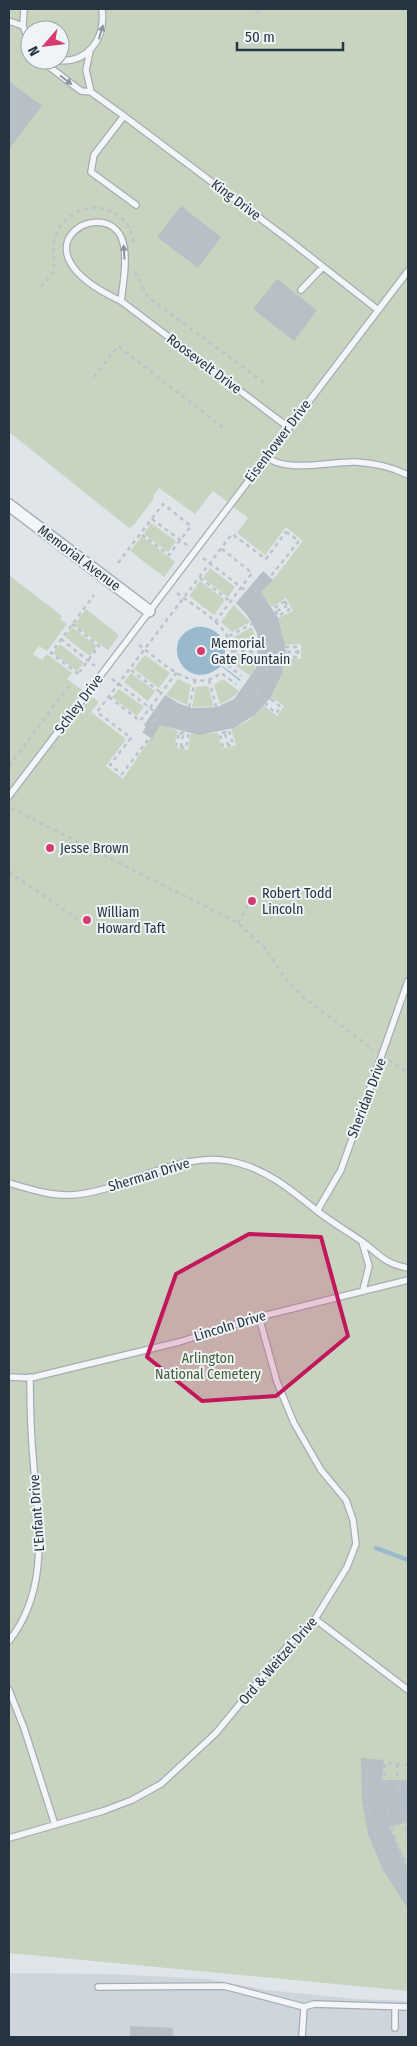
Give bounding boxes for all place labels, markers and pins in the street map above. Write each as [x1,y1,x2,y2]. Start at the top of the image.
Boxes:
place label: Memorial Gate Fountain [211,635,290,668]
marker: Memorial Gate Fountain [195,645,207,657]
place label: Jesse Brown [60,840,129,857]
marker: Jesse Brown [44,842,56,854]
place label: Robert Todd Lincoln [262,885,332,918]
marker: Robert Todd Lincoln [246,895,258,907]
place label: William Howard Taft [97,904,166,937]
marker: William Howard Taft [81,914,93,926]

